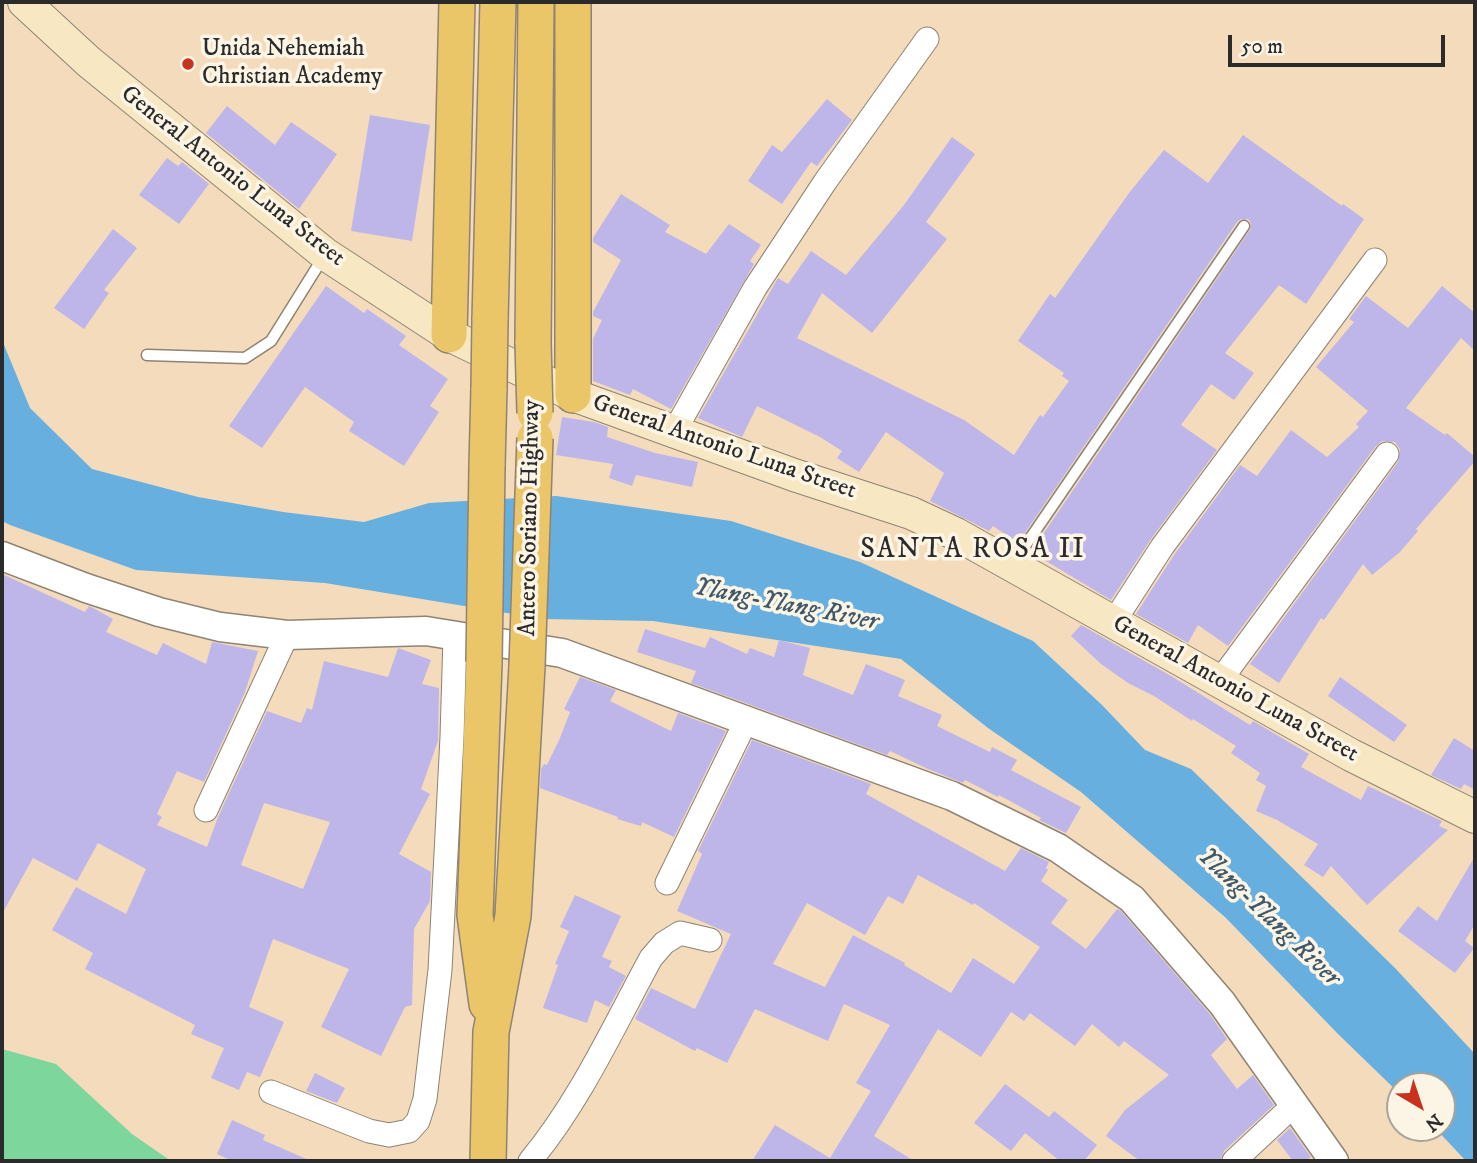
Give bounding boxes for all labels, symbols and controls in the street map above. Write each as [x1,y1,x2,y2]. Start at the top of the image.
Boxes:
scale bar [1232,21,1449,65]
text: 50 m [1241,34,1283,60]
place label: Unida Nehemiah Christian Academy [202,36,382,92]
marker: Unida Nehemiah Christian Academy [180,56,196,72]
street label: General Antonio Luna Street [114,80,350,274]
street label: General Antonio Luna Street [588,389,860,507]
street label: Antero Soriano Highway [515,399,547,637]
district label: SANTA ROSA II [862,534,1084,568]
water label: Ylang-Ylang River [691,573,881,639]
street label: General Antonio Luna Street [1107,610,1363,770]
water label: Ylang-Ylang River [1190,842,1346,994]
north arrow [1386,1072,1456,1142]
text: N [1420,1108,1447,1136]

